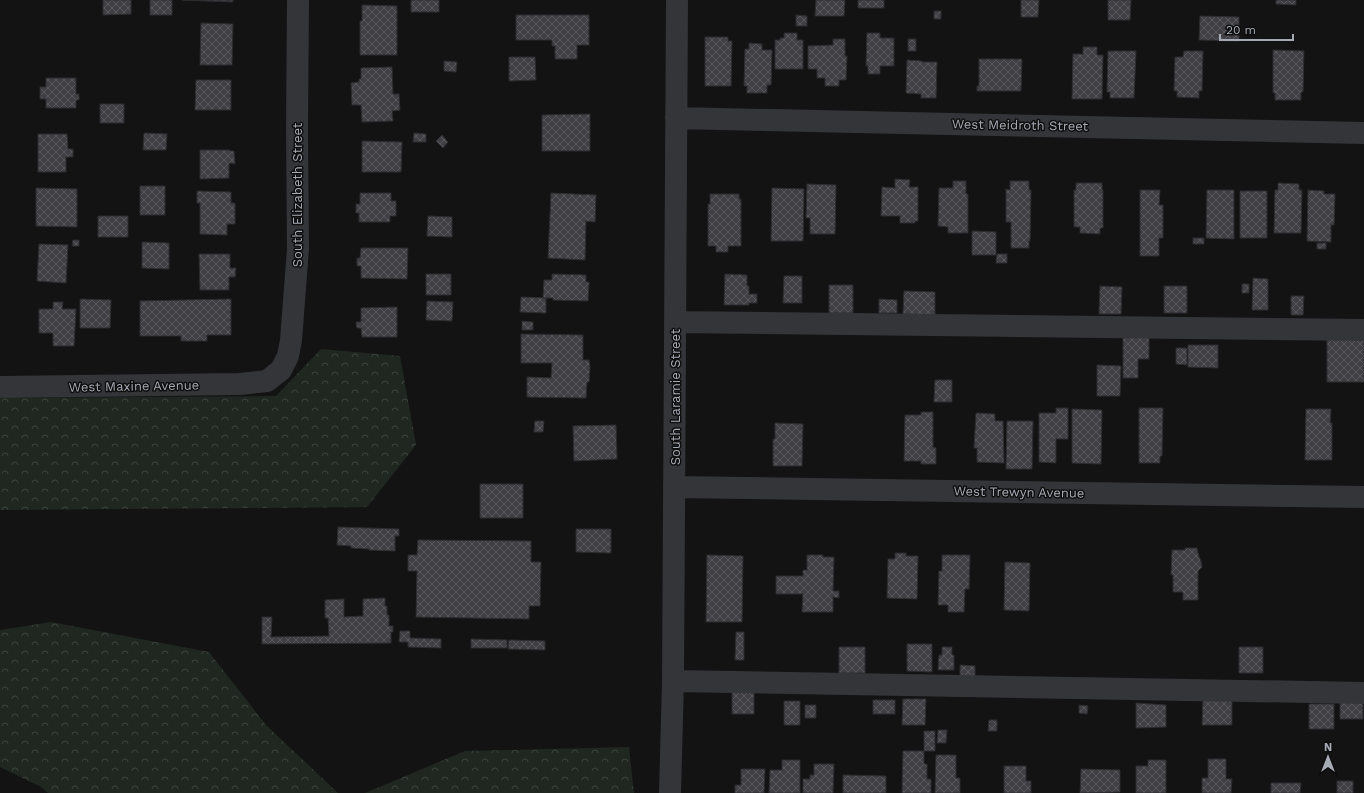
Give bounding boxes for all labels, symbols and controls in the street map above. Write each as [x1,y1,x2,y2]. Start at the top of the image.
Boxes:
scale bar [1220,16,1293,42]
text: 20 m [1226,23,1256,37]
street label: West Meidroth Street [952,116,1089,134]
street label: South Elizabeth Street [290,122,305,267]
street label: South Laramie Street [668,328,683,465]
street label: West Maxine Avenue [69,377,199,395]
street label: West Trewyn Avenue [953,483,1085,501]
north arrow [1308,737,1348,777]
text: N [1324,741,1332,754]

